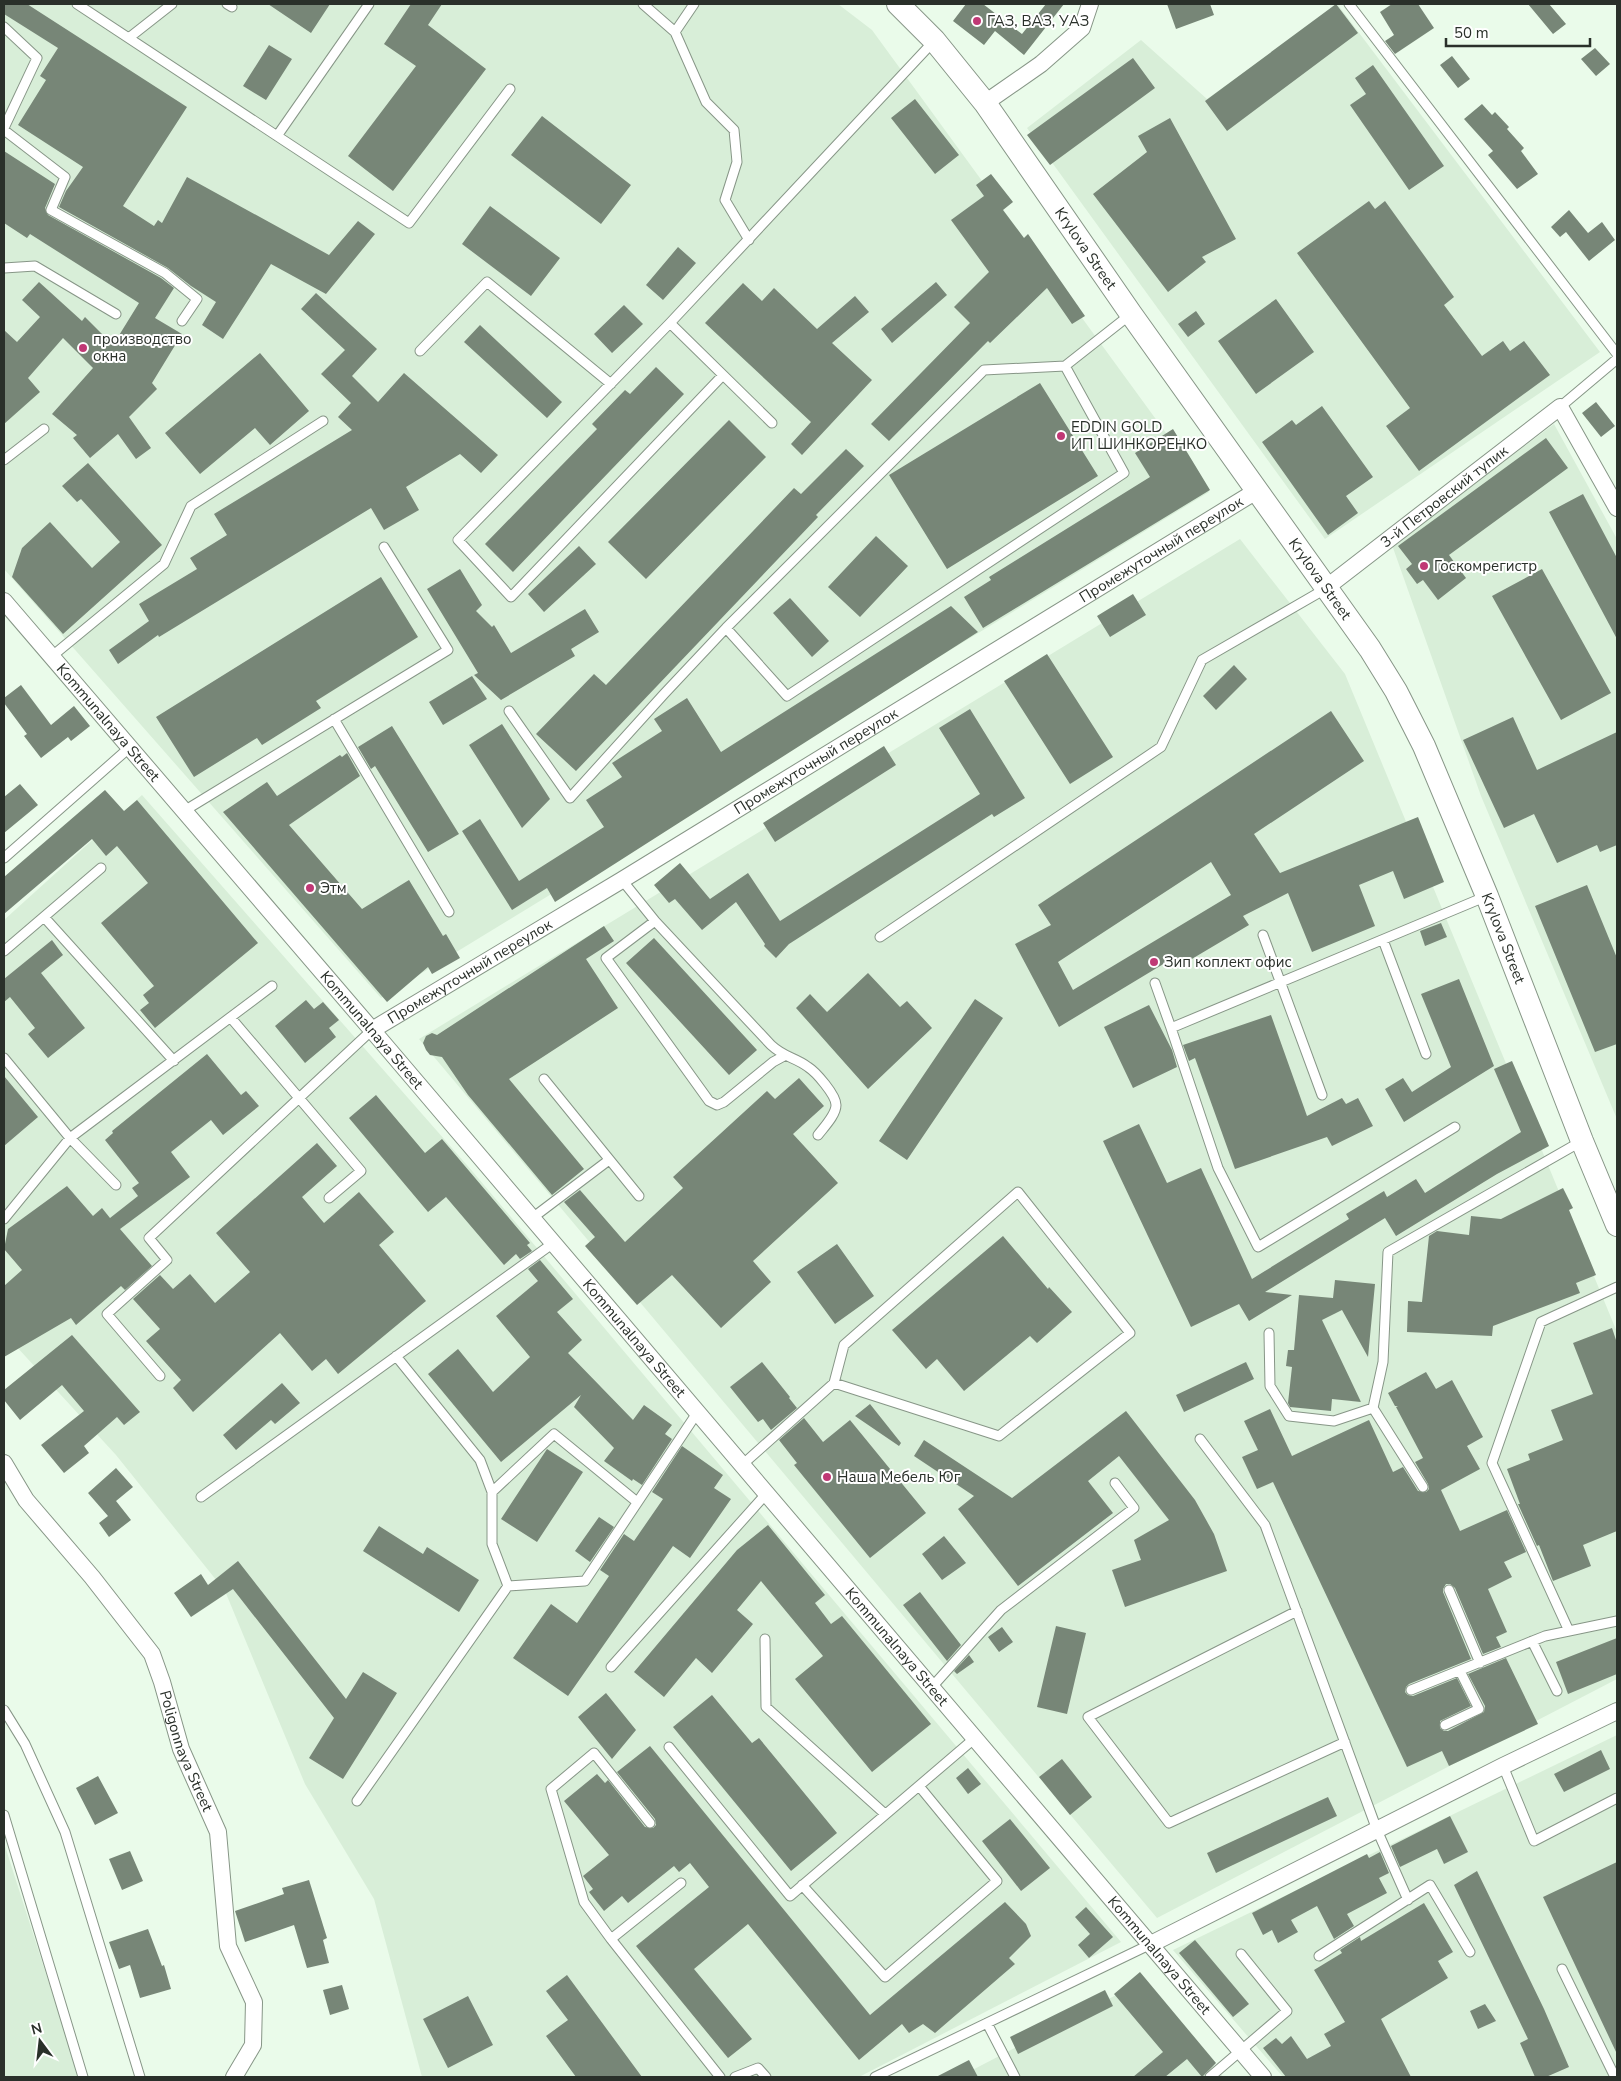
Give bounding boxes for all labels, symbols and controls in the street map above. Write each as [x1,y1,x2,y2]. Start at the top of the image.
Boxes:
place label: ГАЗ, ВАЗ, УАЗ [987,11,1089,31]
marker: ГАЗ, ВАЗ, УАЗ [971,15,983,27]
scale bar [1446,15,1590,47]
text: 50 m [1454,23,1489,43]
street label: Krylova Street [1050,203,1122,294]
place label: производство окна [93,329,191,366]
marker: производство окна [77,342,89,354]
place label: EDDIN GOLD ИП ШИНКОРЕНКО [1071,417,1207,454]
marker: EDDIN GOLD ИП ШИНКОРЕНКО [1055,430,1067,442]
street label: 3-й Петровский тупик [1376,441,1512,552]
street label: Промежуточный переулок [1076,492,1247,607]
street label: Krylova Street [1284,534,1356,624]
place label: Госкомрегистр [1434,556,1537,576]
marker: Госкомрегистр [1418,560,1430,572]
street label: Kommunalnaya Street [52,659,165,786]
street label: Промежуточный переулок [730,703,902,819]
place label: Этм [320,878,347,898]
marker: Этм [304,882,316,894]
street label: Krylova Street [1477,890,1530,987]
street label: Промежуточный переулок [384,914,556,1028]
place label: Зип коплект офис [1164,952,1292,972]
marker: Зип коплект офис [1148,956,1160,968]
street label: Kommunalnaya Street [316,967,428,1094]
street label: Kommunalnaya Street [578,1275,691,1402]
place label: Наша Мебель Юг [837,1467,961,1487]
marker: Наша Мебель Юг [821,1471,833,1483]
street label: Kommunalnaya Street [841,1583,953,1711]
street label: Poligonnaya Street [155,1688,218,1815]
street label: Kommunalnaya Street [1103,1892,1216,2019]
north arrow [15,2016,65,2066]
text: N [29,2018,44,2039]

